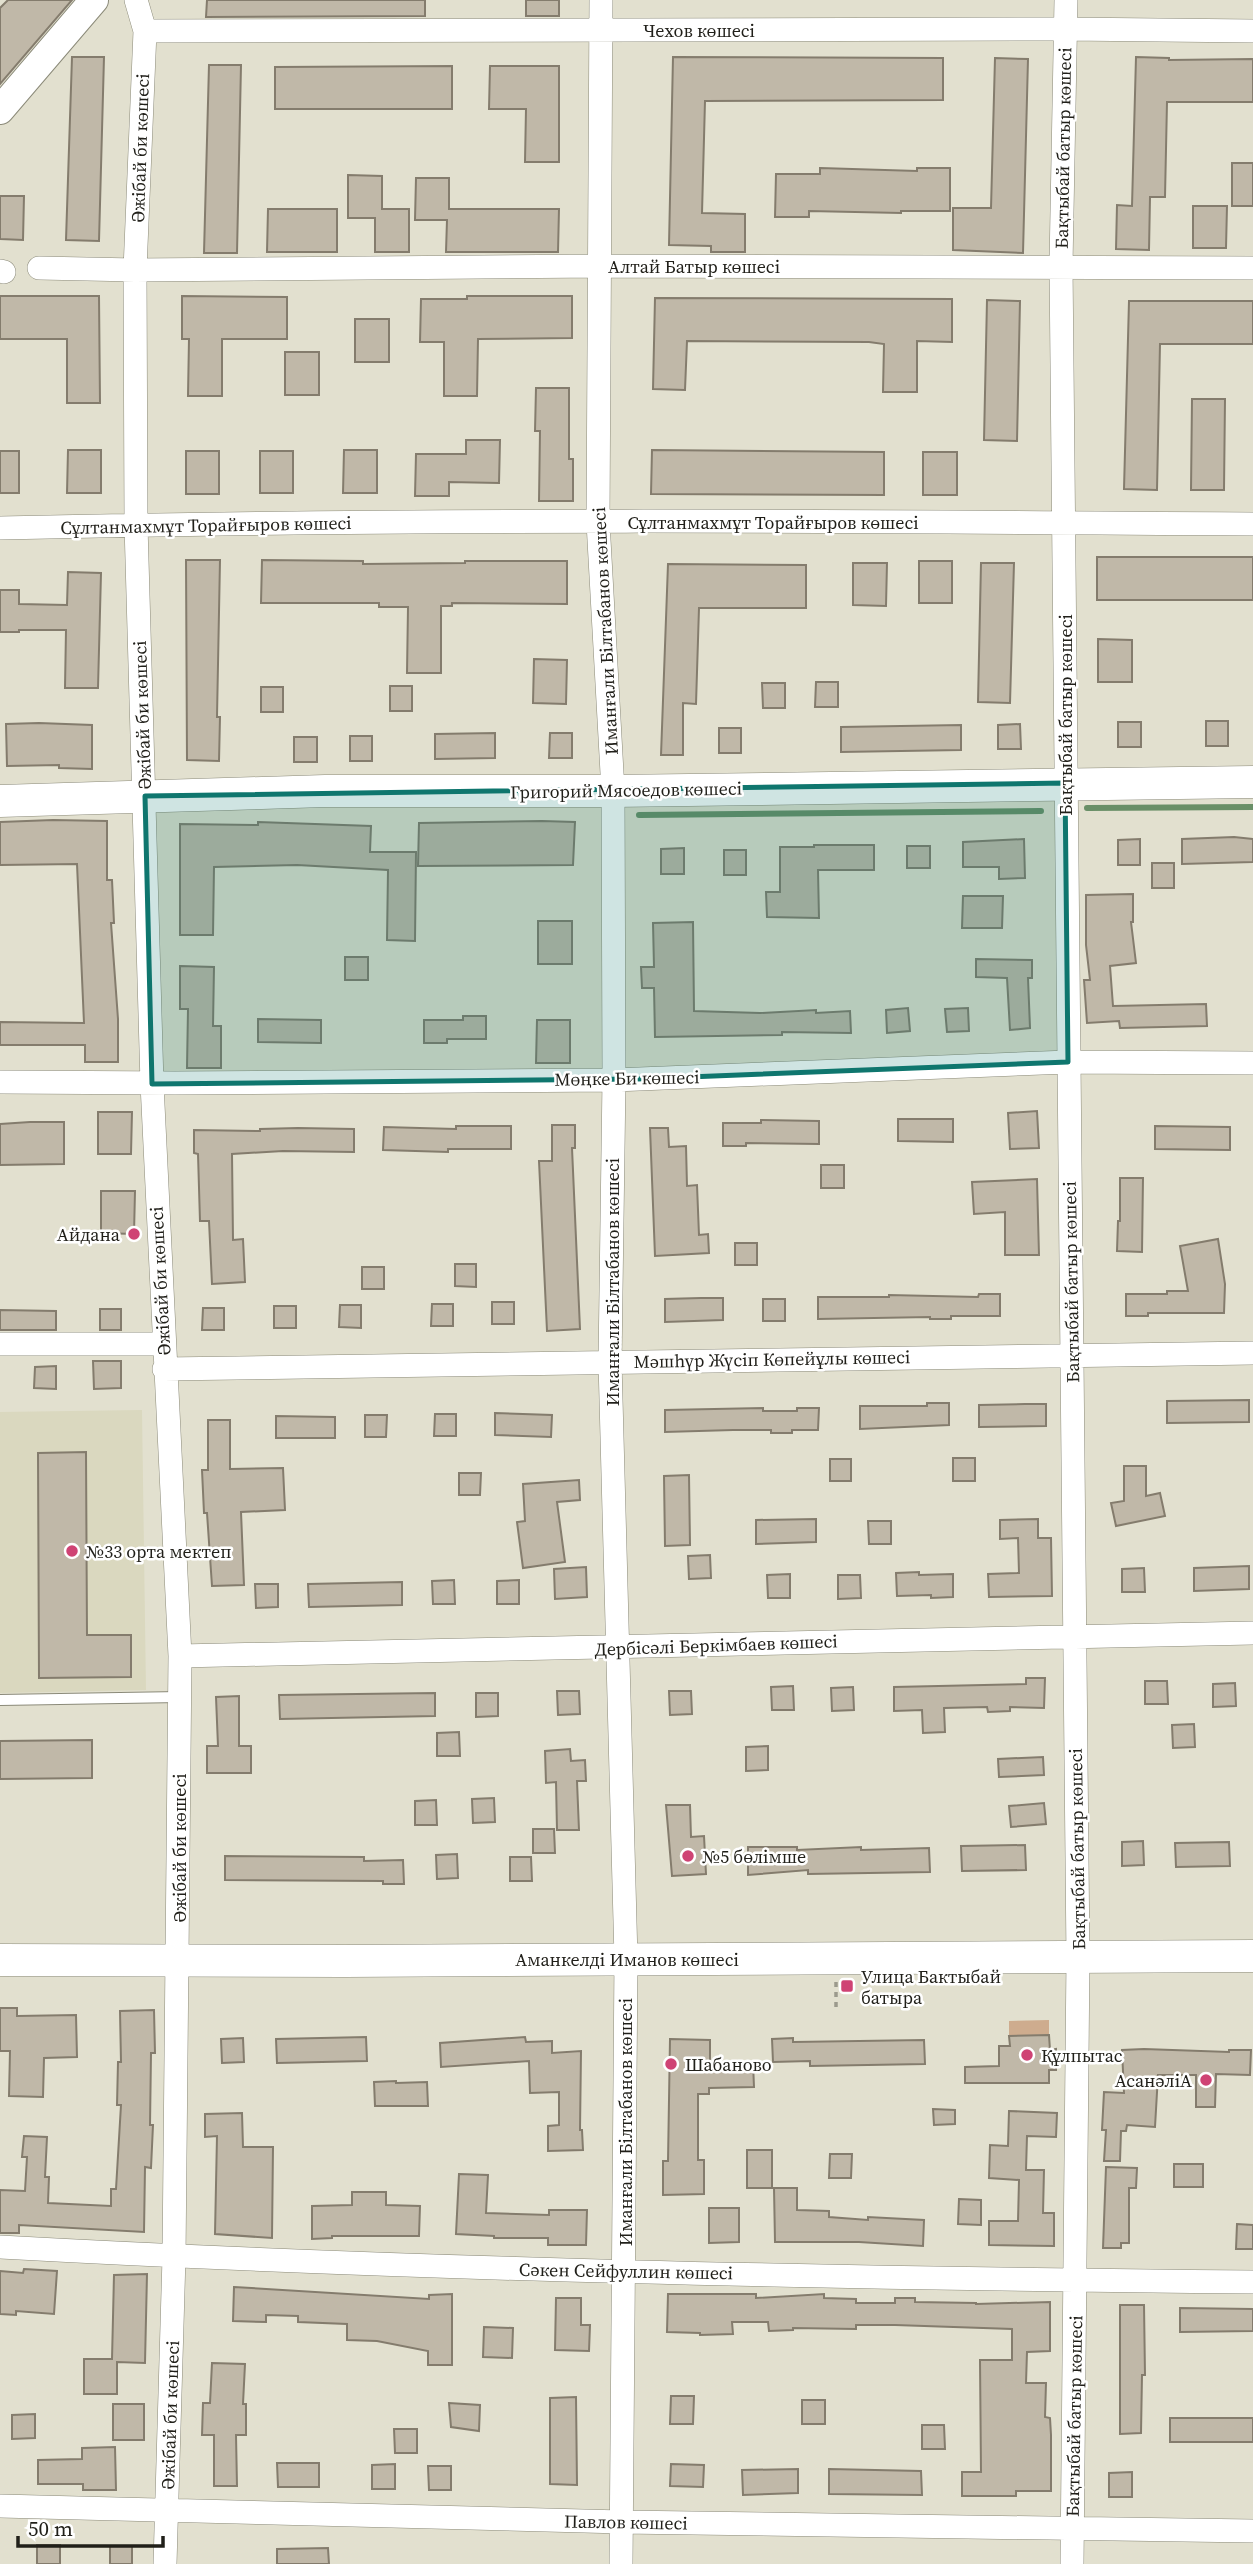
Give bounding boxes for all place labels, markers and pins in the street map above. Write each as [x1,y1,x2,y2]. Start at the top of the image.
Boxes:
place label: Айдана [57,1222,121,1247]
marker: Айдана [126,1226,142,1242]
place label: №33 орта мектеп [86,1539,232,1564]
marker: №33 орта мектеп [64,1543,80,1559]
place label: №5 бөлімше [702,1844,806,1869]
marker: №5 бөлімше [680,1848,696,1864]
place label: Улица Бактыбай батыра [861,1964,1001,2010]
marker: Улица Бактыбай батыра [839,1978,855,1994]
place label: Құлпытас [1041,2043,1123,2068]
marker: Құлпытас [1019,2047,1035,2063]
place label: Шабаново [685,2052,772,2077]
marker: Шабаново [663,2056,679,2072]
place label: АсанәліА [1115,2068,1192,2093]
marker: АсанәліА [1198,2072,1214,2088]

